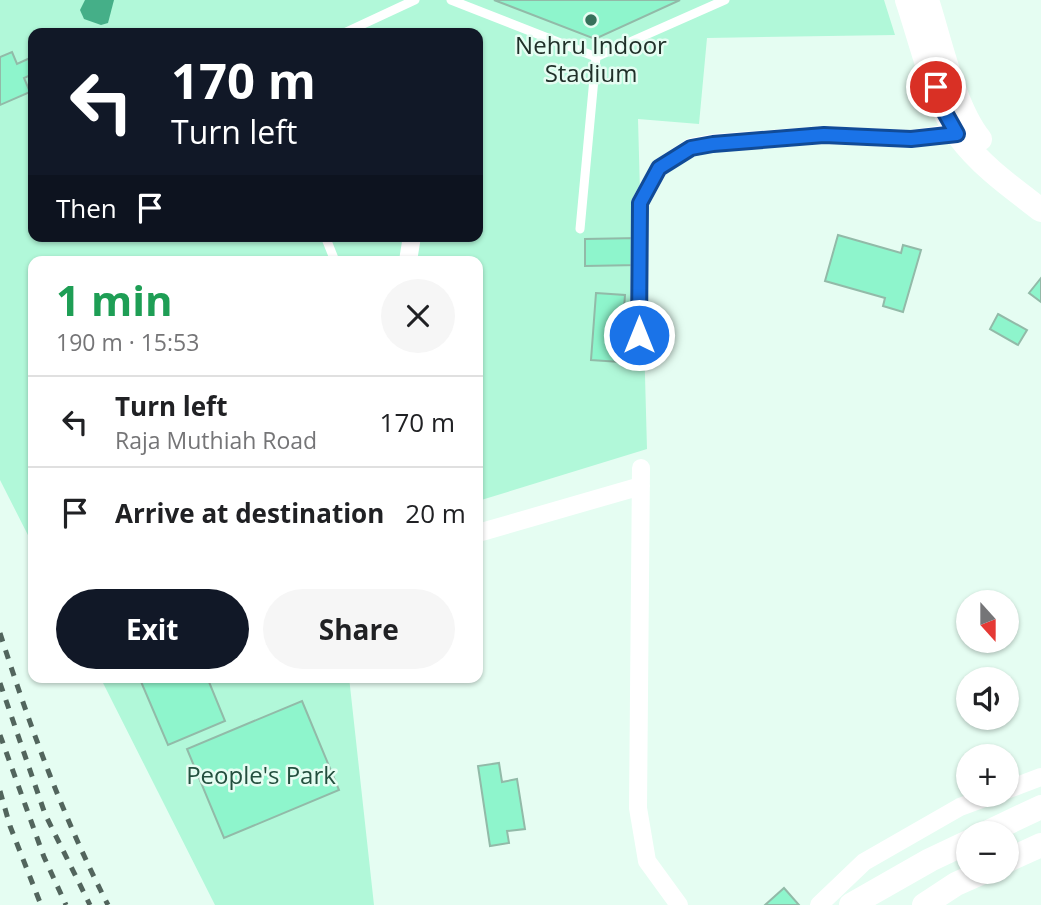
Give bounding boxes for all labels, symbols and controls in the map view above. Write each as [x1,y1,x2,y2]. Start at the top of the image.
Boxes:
marker: Nehru Indoor Stadium [583,12,599,28]
place label: Nehru Indoor Stadium [515,28,667,89]
text: 170 m [171,47,316,113]
icon: left [56,56,147,147]
pin [906,57,966,117]
icon: arrive [917,68,955,106]
text: Turn left [171,110,297,153]
icon: arrive [131,189,169,227]
text: Then [56,190,117,226]
text: 1 min [56,271,173,328]
button: close [381,279,455,353]
position arrow [602,298,676,372]
text: 190 m · 15:53 [56,326,199,358]
text: Turn left [115,388,227,424]
icon: left [56,403,94,441]
text: 170 m [380,404,455,440]
text: Raja Muthiah Road [115,424,317,456]
icon: arrive [56,494,94,532]
text: Arrive at destination [115,495,384,531]
text: 20 m [405,495,466,531]
button: Exit [56,589,249,669]
button: Share [263,589,455,669]
north arrow [956,590,1018,653]
map controls [956,590,1019,884]
button: sound [956,667,1019,730]
button: + [956,744,1019,807]
park label: People's Park [186,758,336,791]
button: − [956,821,1019,884]

